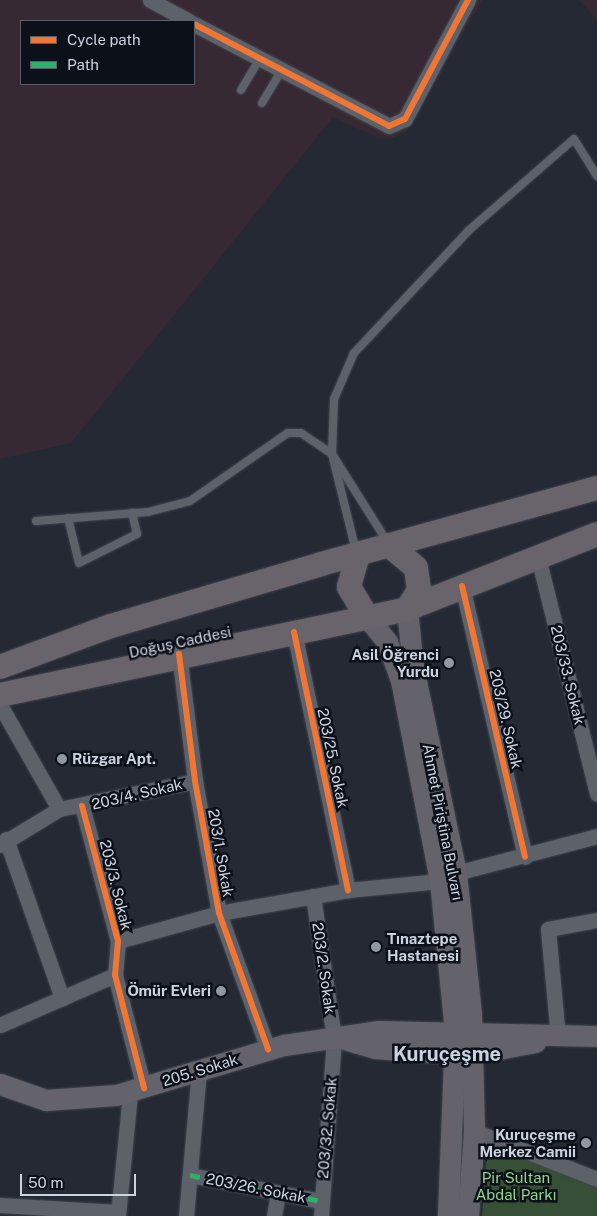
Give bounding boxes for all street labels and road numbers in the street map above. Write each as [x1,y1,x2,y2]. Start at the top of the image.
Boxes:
street label: Doğuş Caddesi [127,622,233,662]
street label: 203/33. Sokak [547,623,589,727]
street label: 203/29. Sokak [486,668,526,770]
street label: 203/25. Sokak [314,706,352,810]
street label: Ahmet Piriştina Bulvarı [419,742,467,902]
street label: 203/4. Sokak [90,775,184,813]
street label: 203/1. Sokak [204,807,238,899]
street label: 203/3. Sokak [96,838,136,932]
street label: 203/2. Sokak [309,921,339,1015]
street label: 205. Sokak [160,1050,240,1090]
street label: 203/32. Sokak [314,1077,340,1179]
street label: 203/26. Sokak [204,1169,308,1207]

